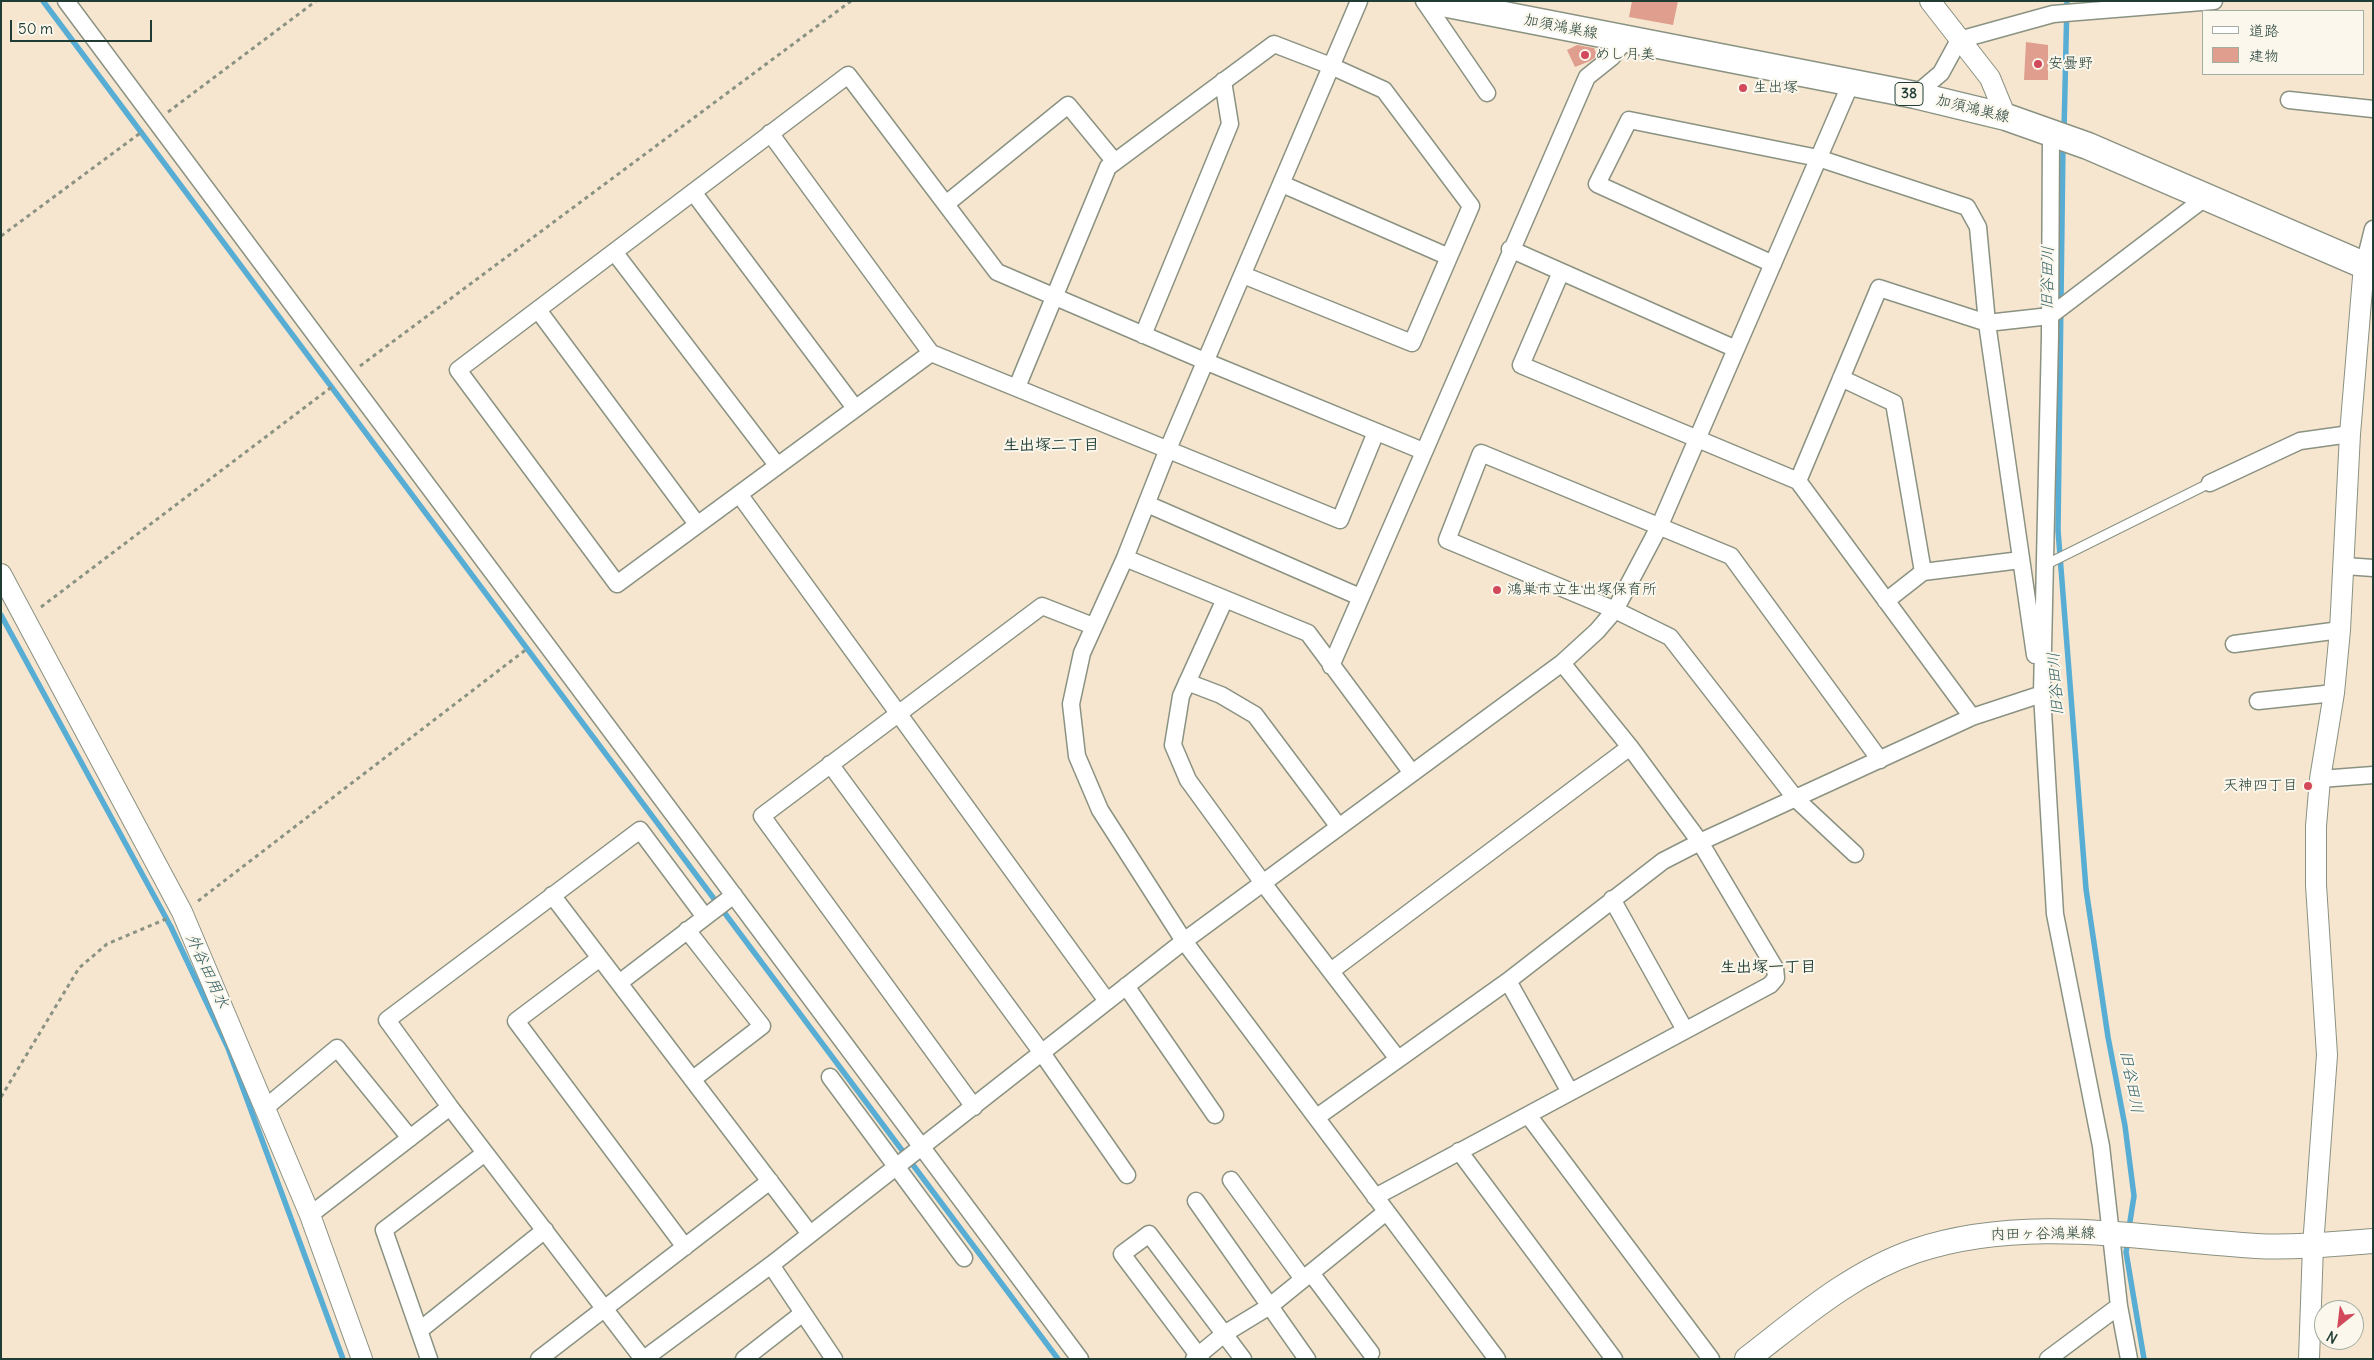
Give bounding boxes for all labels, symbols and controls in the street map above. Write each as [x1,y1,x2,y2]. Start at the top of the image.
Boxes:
scale bar [12,10,155,42]
legend [2202,10,2364,75]
street label: 加須鴻巣線 [1522,11,1600,43]
text: 50 m [18,19,53,38]
text: 道路 [2249,21,2279,40]
place label: めし月美 [1595,46,1655,64]
text: 建物 [2249,46,2279,65]
marker: めし月美 [1579,49,1591,61]
place label: 安曇野 [2048,55,2093,73]
marker: 安曇野 [2032,58,2044,70]
place label: 生出塚 [1753,79,1798,97]
marker: 生出塚 [1737,82,1749,94]
road number: 38 [1895,82,1923,106]
street label: 加須鴻巣線 [1934,91,2012,127]
water label: 旧谷田川 [2038,246,2058,310]
district label: 生出塚二丁目 [1003,435,1099,455]
place label: 鴻巣市立生出塚保育所 [1507,581,1657,599]
marker: 鴻巣市立生出塚保育所 [1491,584,1503,596]
water label: 旧谷田川 [2044,651,2068,717]
place label: 天神四丁目 [2223,777,2298,795]
marker: 天神四丁目 [2302,780,2314,792]
water label: 外谷田用水 [181,931,233,1011]
district label: 生出塚一丁目 [1720,957,1816,977]
water label: 旧谷田川 [2115,1049,2147,1115]
street label: 内田ヶ谷鴻巣線 [1990,1224,2096,1244]
north arrow [2314,1300,2364,1350]
text: N [2324,1327,2341,1347]

